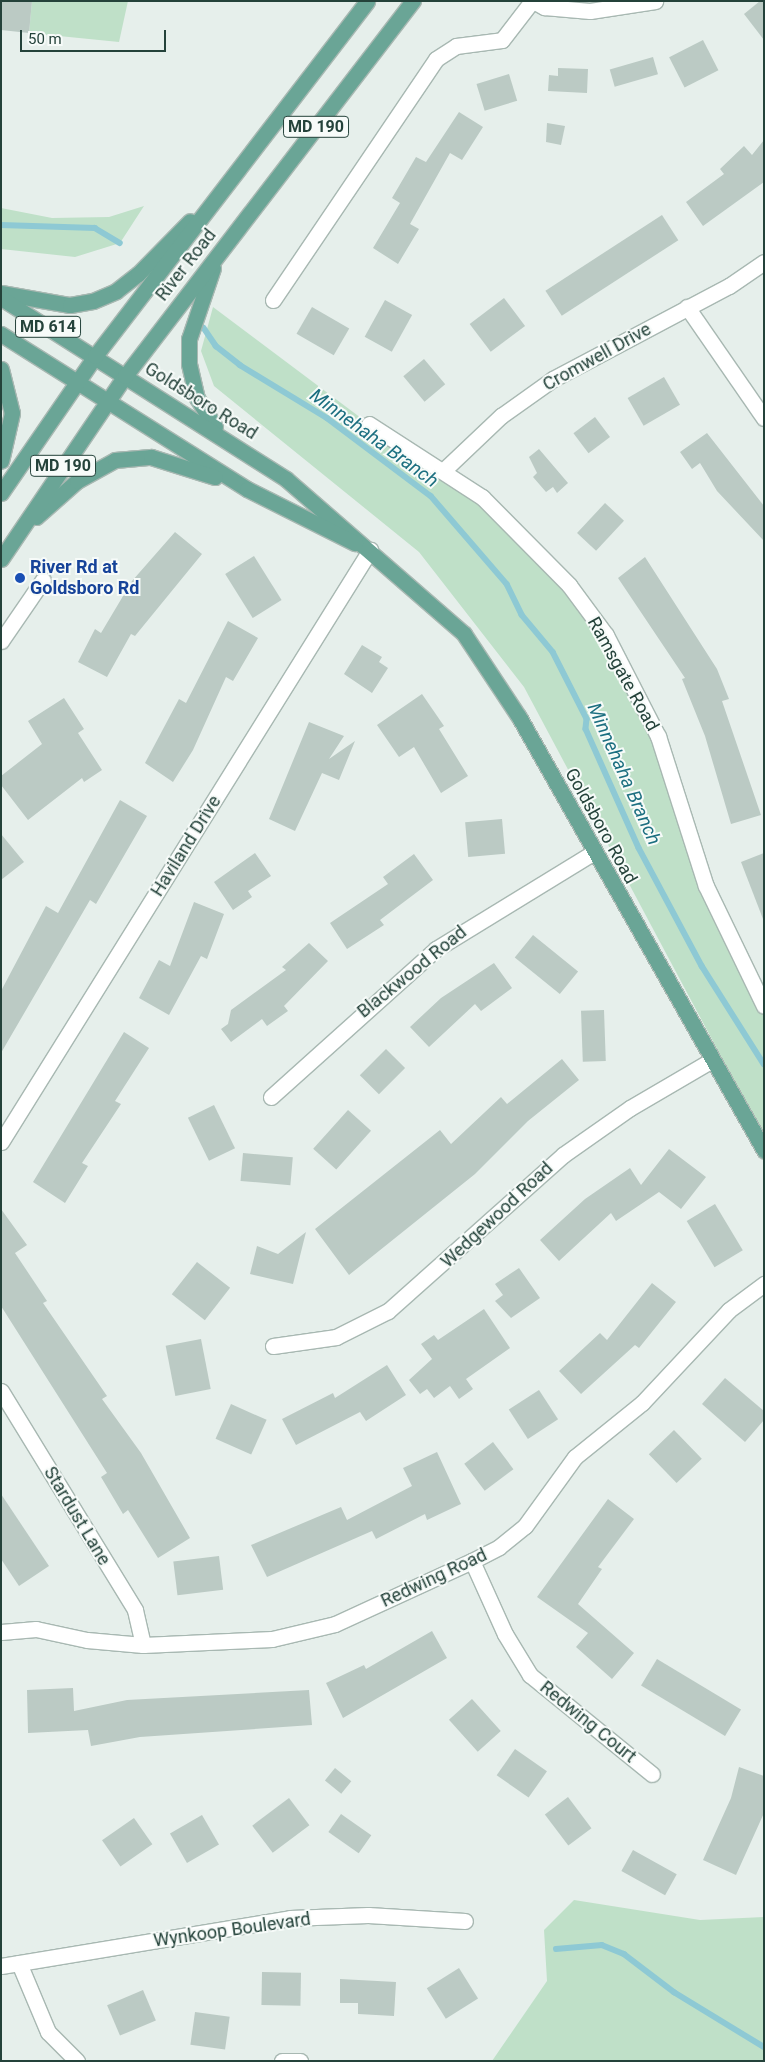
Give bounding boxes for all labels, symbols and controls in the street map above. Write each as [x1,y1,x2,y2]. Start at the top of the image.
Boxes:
scale bar [22,20,169,52]
text: 50 m [28,30,62,48]
road number: MD 190 [282,114,350,140]
street label: River Road [151,225,221,305]
road number: MD 614 [14,314,82,341]
street label: Cromwell Drive [539,318,655,396]
street label: Goldsboro Road [141,358,261,444]
water label: Minnehaha Branch [305,384,443,492]
road number: MD 190 [29,452,97,480]
place label: River Rd at Goldsboro Rd [30,557,139,600]
marker: River Rd at Goldsboro Rd [14,572,26,584]
street label: Ramsgate Road [583,613,663,735]
water label: Minnehaha Branch [582,699,666,849]
street label: Goldsboro Road [560,764,642,888]
street label: Haviland Drive [146,792,226,900]
street label: Blackwood Road [353,921,471,1023]
street label: Wedgewood Road [437,1158,557,1272]
street label: Stardust Lane [39,1463,115,1569]
street label: Redwing Road [378,1544,490,1612]
street label: Redwing Court [536,1677,640,1767]
street label: Wynkoop Boulevard [152,1908,312,1952]

